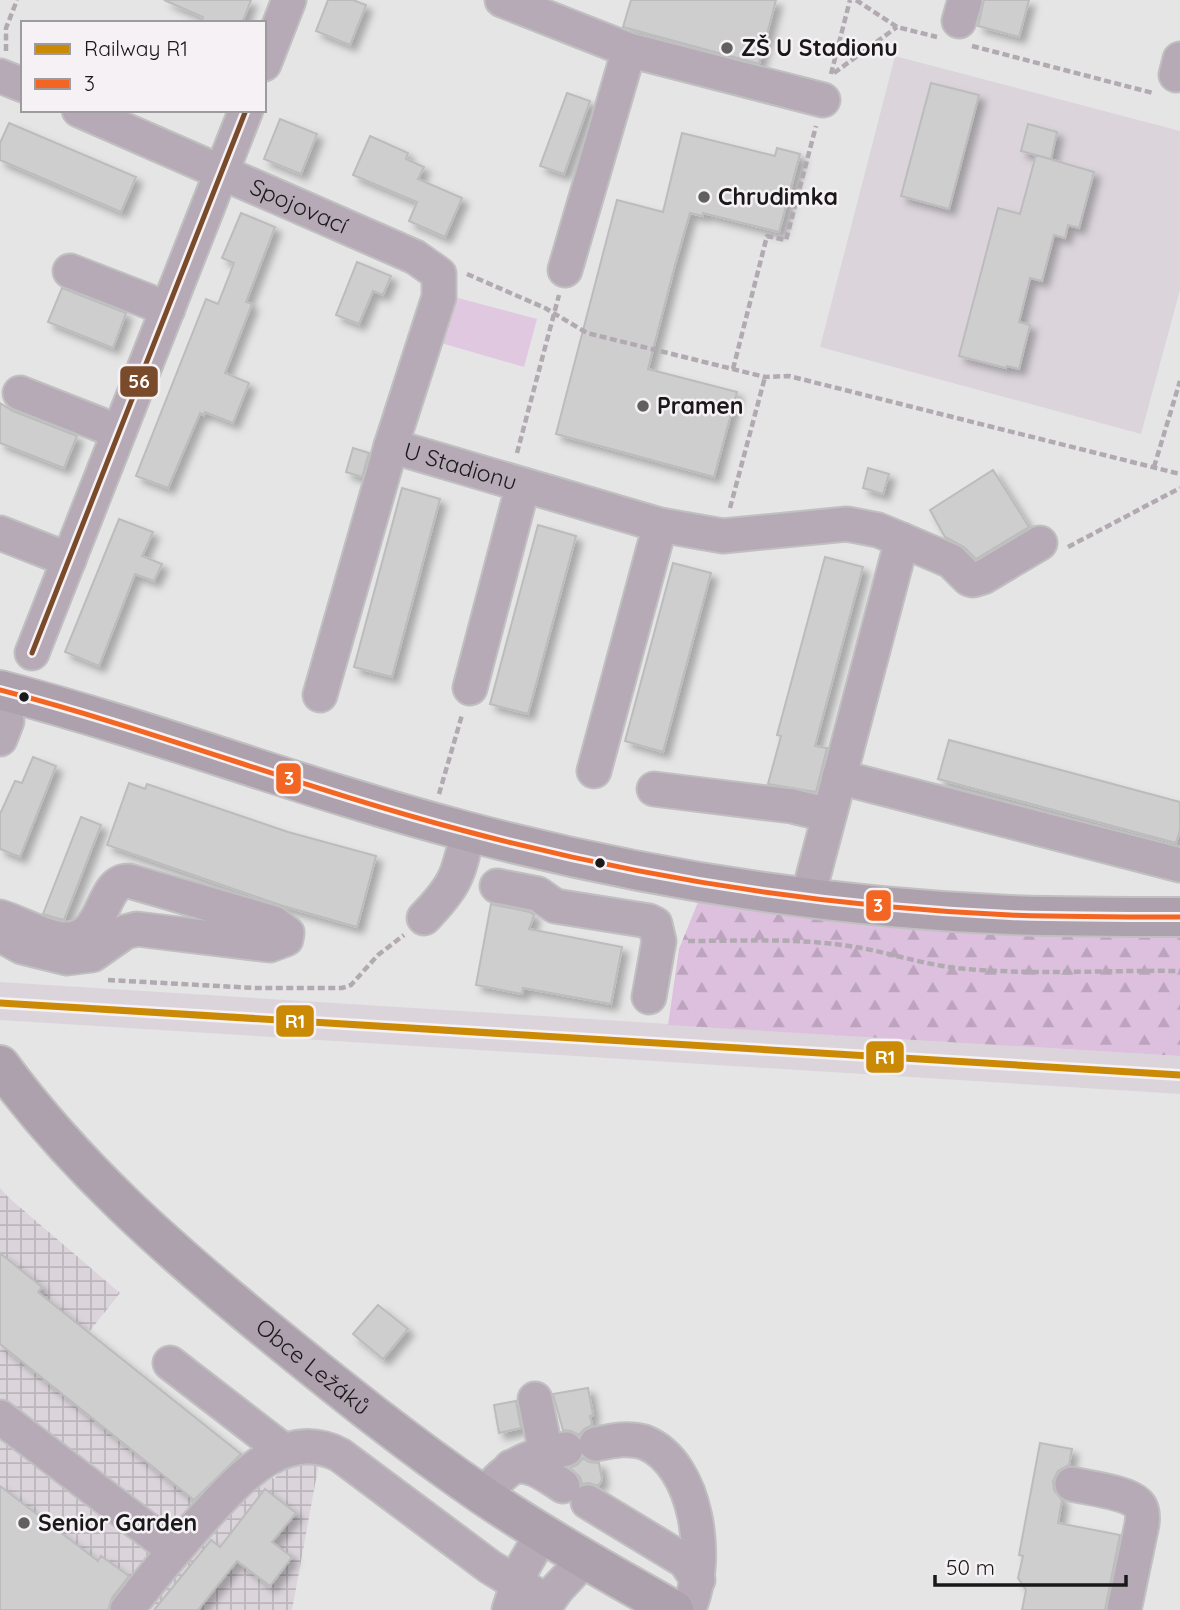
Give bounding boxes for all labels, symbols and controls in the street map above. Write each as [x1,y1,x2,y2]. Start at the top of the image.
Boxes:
legend [21,21,266,112]
place label: ZŠ U Stadionu [741,33,898,62]
text: Railway R1 [84,35,188,61]
marker: ZŠ U Stadionu [719,40,735,56]
text: 3 [84,70,95,96]
street label: Spojovací [246,172,352,240]
place label: Chrudimka [718,182,838,211]
marker: Chrudimka [696,189,712,205]
line badge: 56 [119,365,159,398]
text: 56 [128,369,150,393]
place label: Pramen [657,391,744,420]
marker: Pramen [635,398,651,414]
street label: U Stadionu [400,436,521,496]
unlabelled marker [17,690,31,704]
line badge: 3 [275,762,302,795]
text: 3 [284,766,294,790]
unlabelled marker [593,856,607,870]
line badge: 3 [865,889,892,922]
text: 3 [873,893,883,917]
line badge: R1 [275,1004,315,1038]
text: R1 [285,1009,305,1033]
line badge: R1 [865,1040,905,1074]
text: R1 [875,1045,895,1069]
street label: Obce Ležáků [250,1312,376,1421]
place label: Senior Garden [38,1508,197,1537]
marker: Senior Garden [16,1515,32,1531]
scale bar [935,1544,1126,1588]
text: 50 m [946,1554,995,1580]

